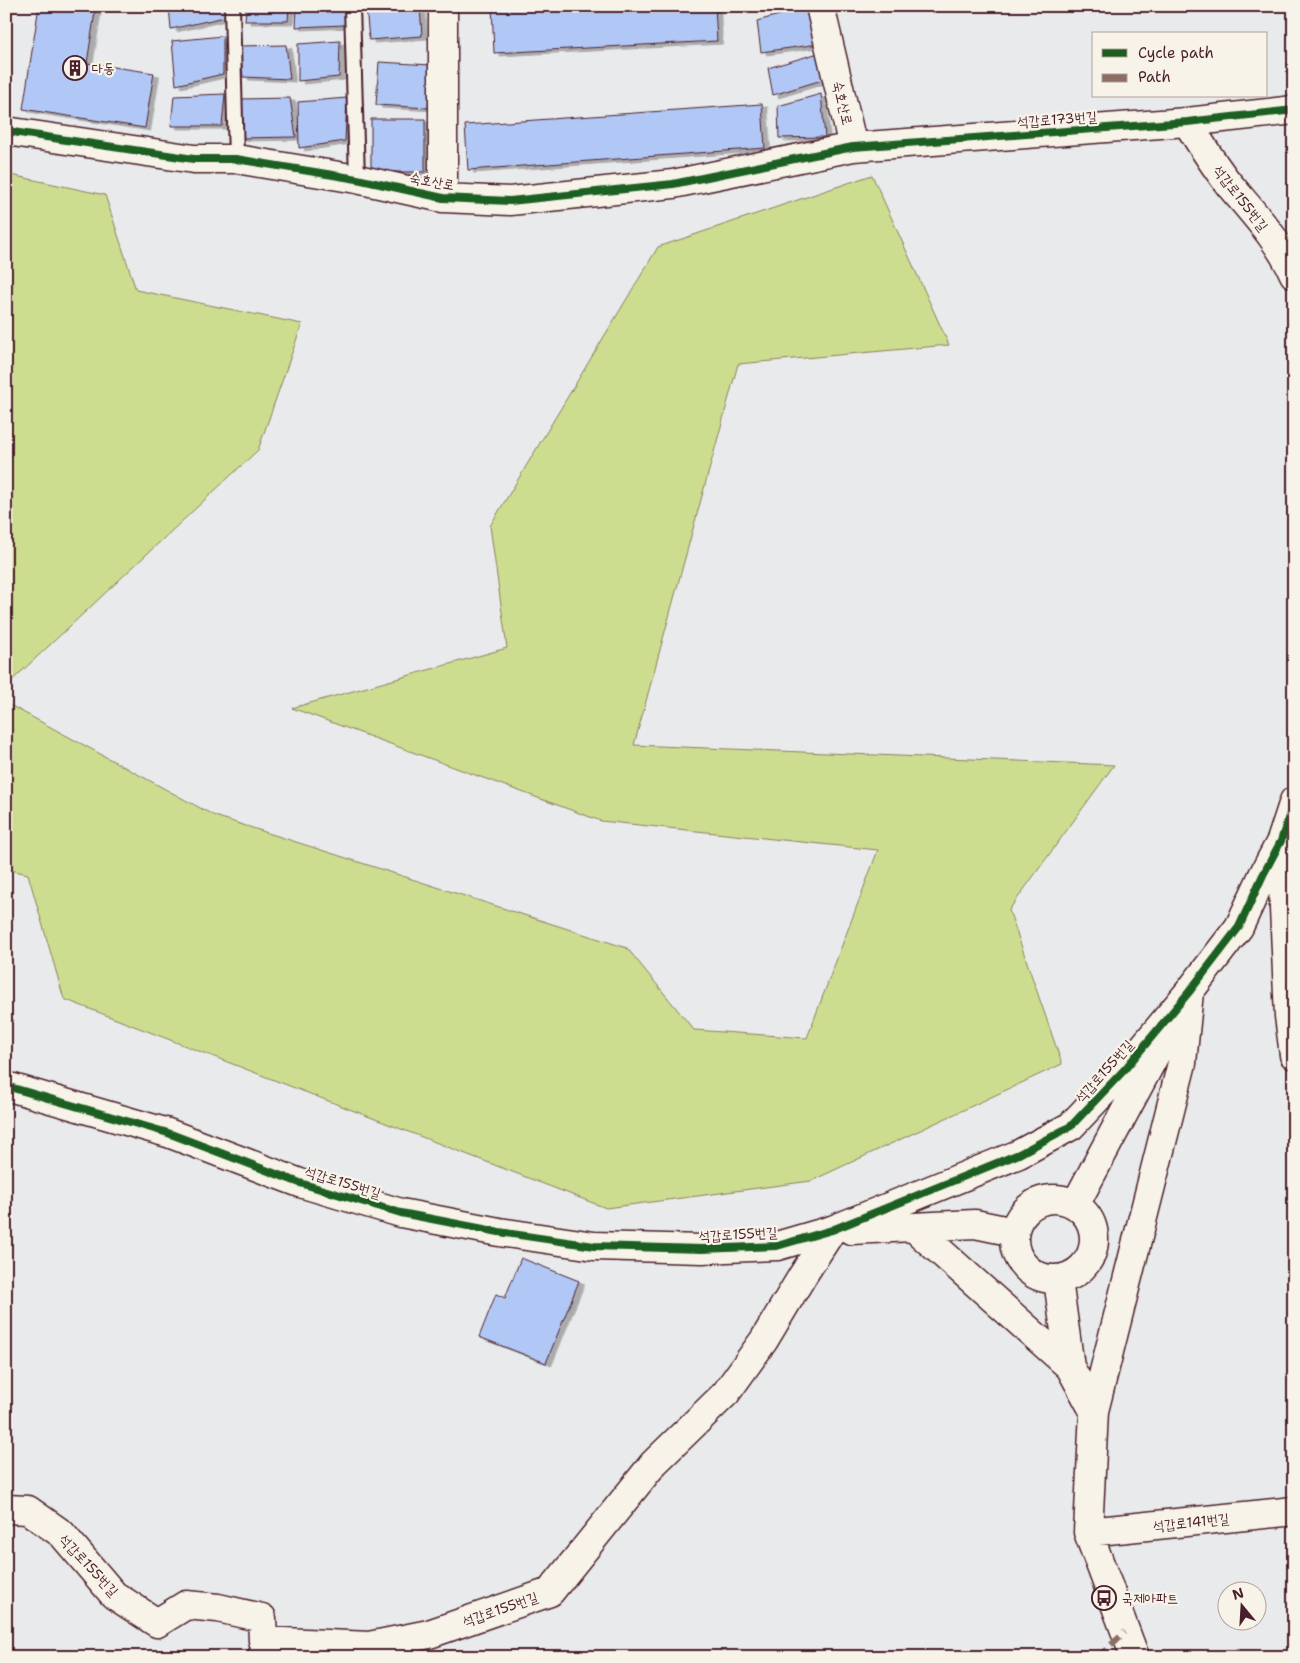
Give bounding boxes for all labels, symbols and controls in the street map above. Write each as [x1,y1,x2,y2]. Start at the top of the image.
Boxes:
legend [1092,32,1268,98]
text: Cycle path [1138,43,1214,63]
building icon: 다동 [62,55,88,81]
place label: 다동 [92,59,115,77]
text: Path [1138,67,1171,87]
street label: 숙호산로 [829,79,857,127]
street label: 석갑로173번길 [1016,107,1098,131]
street label: 석갑로155번길 [1210,161,1273,235]
street label: 숙호산로 [408,168,456,194]
street label: 석갑로155번길 [1071,1035,1137,1106]
street label: 석갑로155번길 [303,1162,384,1202]
street label: 석갑로155번길 [698,1223,778,1245]
street label: 석갑로141번길 [1152,1509,1231,1535]
street label: 석갑로155번길 [56,1530,123,1600]
north arrow [1218,1580,1268,1630]
text: N [1230,1583,1246,1604]
bus stop icon: 국제아파트 [1091,1585,1117,1611]
street label: 석갑로155번길 [460,1587,541,1630]
place label: 국제아파트 [1122,1589,1178,1607]

